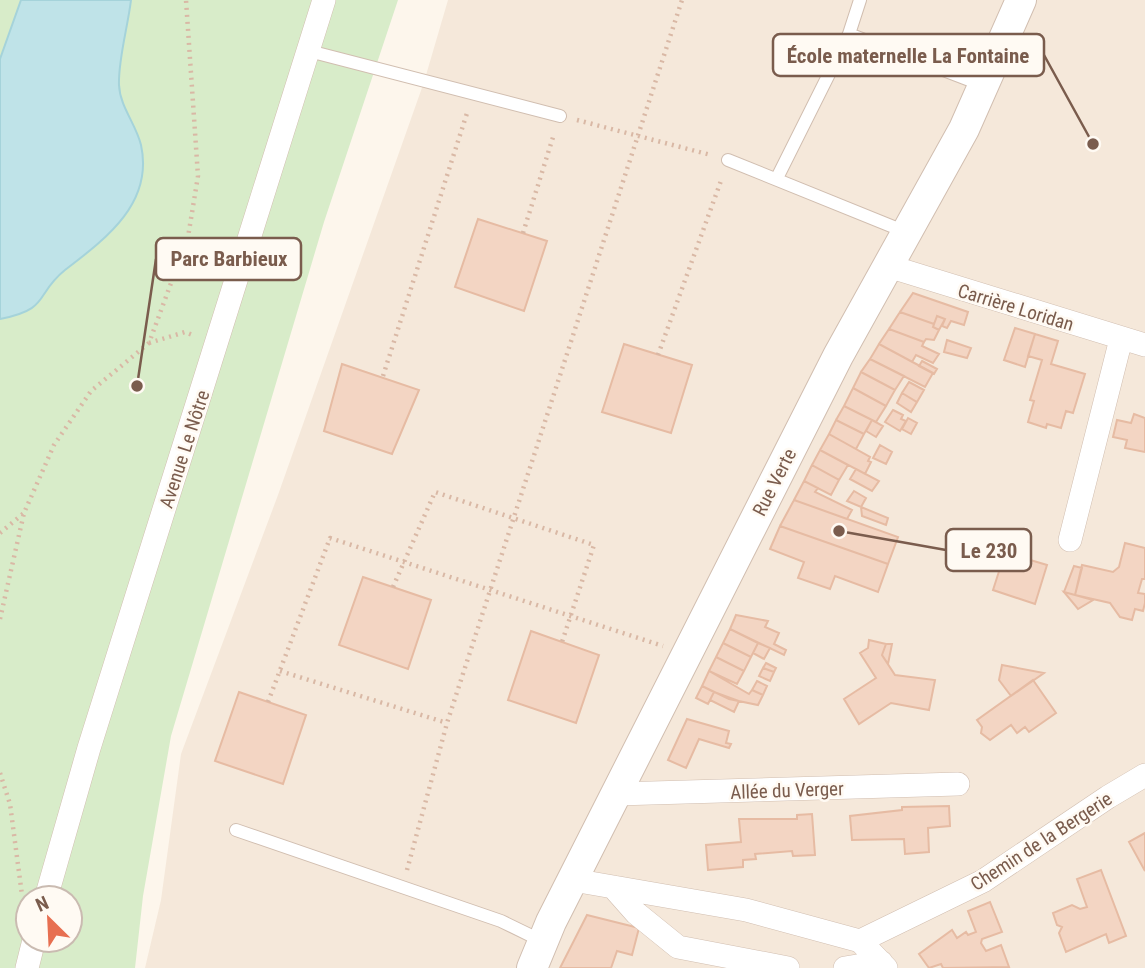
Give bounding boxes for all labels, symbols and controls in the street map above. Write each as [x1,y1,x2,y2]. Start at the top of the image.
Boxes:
callout: École maternelle La Fontaine [773,34,1044,76]
text: École maternelle La Fontaine [787,44,1029,68]
callout: Parc Barbieux [156,238,301,280]
text: Parc Barbieux [170,247,288,271]
street label: Carrière Loridan [955,279,1077,336]
street label: Avenue Le Nôtre [155,387,214,511]
street label: Rue Verte [748,445,801,520]
callout: Le 230 [946,529,1031,571]
text: Le 230 [961,539,1017,563]
street label: Allée du Verger [730,777,844,804]
street label: Chemin de la Bergerie [966,787,1116,896]
north arrow [14,884,84,954]
text: N [32,891,52,917]

